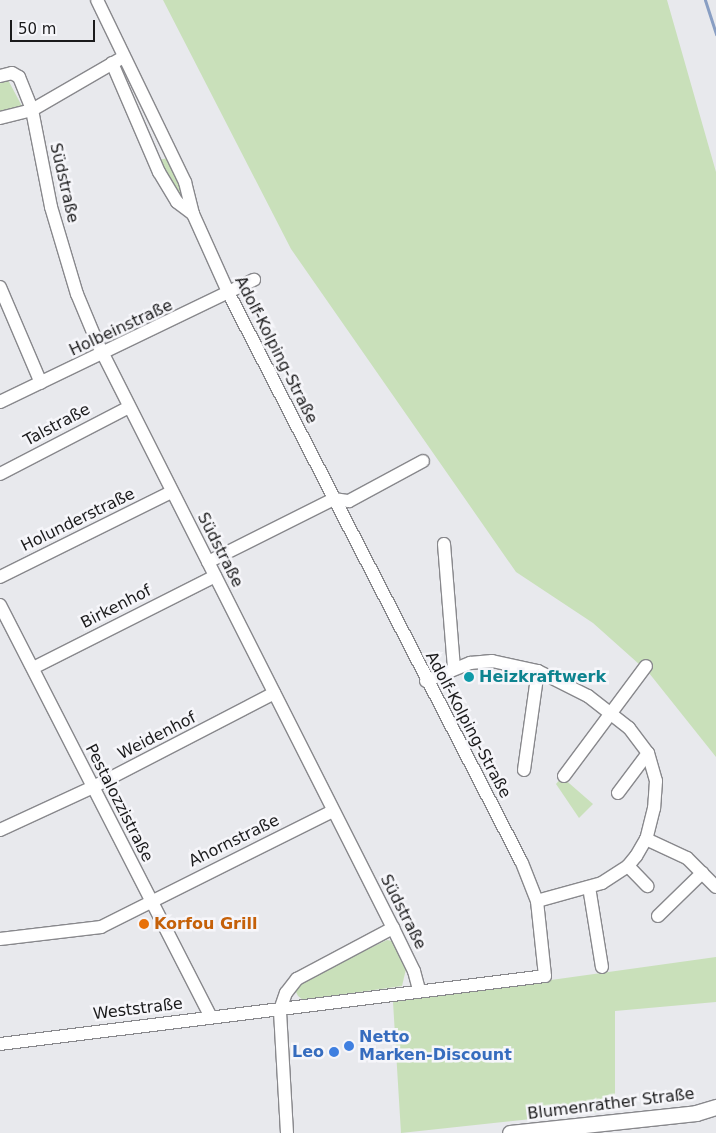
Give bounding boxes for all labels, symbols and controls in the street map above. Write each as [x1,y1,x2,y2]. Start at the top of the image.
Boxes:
scale bar [12,10,98,42]
text: 50 m [18,20,56,38]
street label: Südstraße [45,141,83,225]
street label: Adolf-Kolping-Straße [230,273,322,427]
street label: Holbeinstraße [66,296,176,360]
street label: Talstraße [21,400,93,450]
street label: Holunderstraße [18,484,138,556]
street label: Südstraße [193,509,247,591]
street label: Birkenhof [78,581,154,633]
street label: Adolf-Kolping-Straße [421,649,515,801]
place label: Heizkraftwerk [479,667,606,687]
marker: Heizkraftwerk [463,671,475,683]
street label: Weidenhof [115,708,199,764]
street label: Pestalozzistraße [81,741,157,865]
street label: Ahornstraße [186,811,282,871]
street label: Südstraße [376,871,430,953]
place label: Korfou Grill [154,914,257,934]
marker: Korfou Grill [138,918,150,930]
street label: Weststraße [92,994,184,1024]
place label: Netto Marken-Discount [359,1027,512,1065]
marker: Netto Marken-Discount [343,1040,355,1052]
place label: Leo [292,1042,324,1062]
marker: Leo [328,1046,340,1058]
street label: Blumenrather Straße [526,1084,696,1124]

